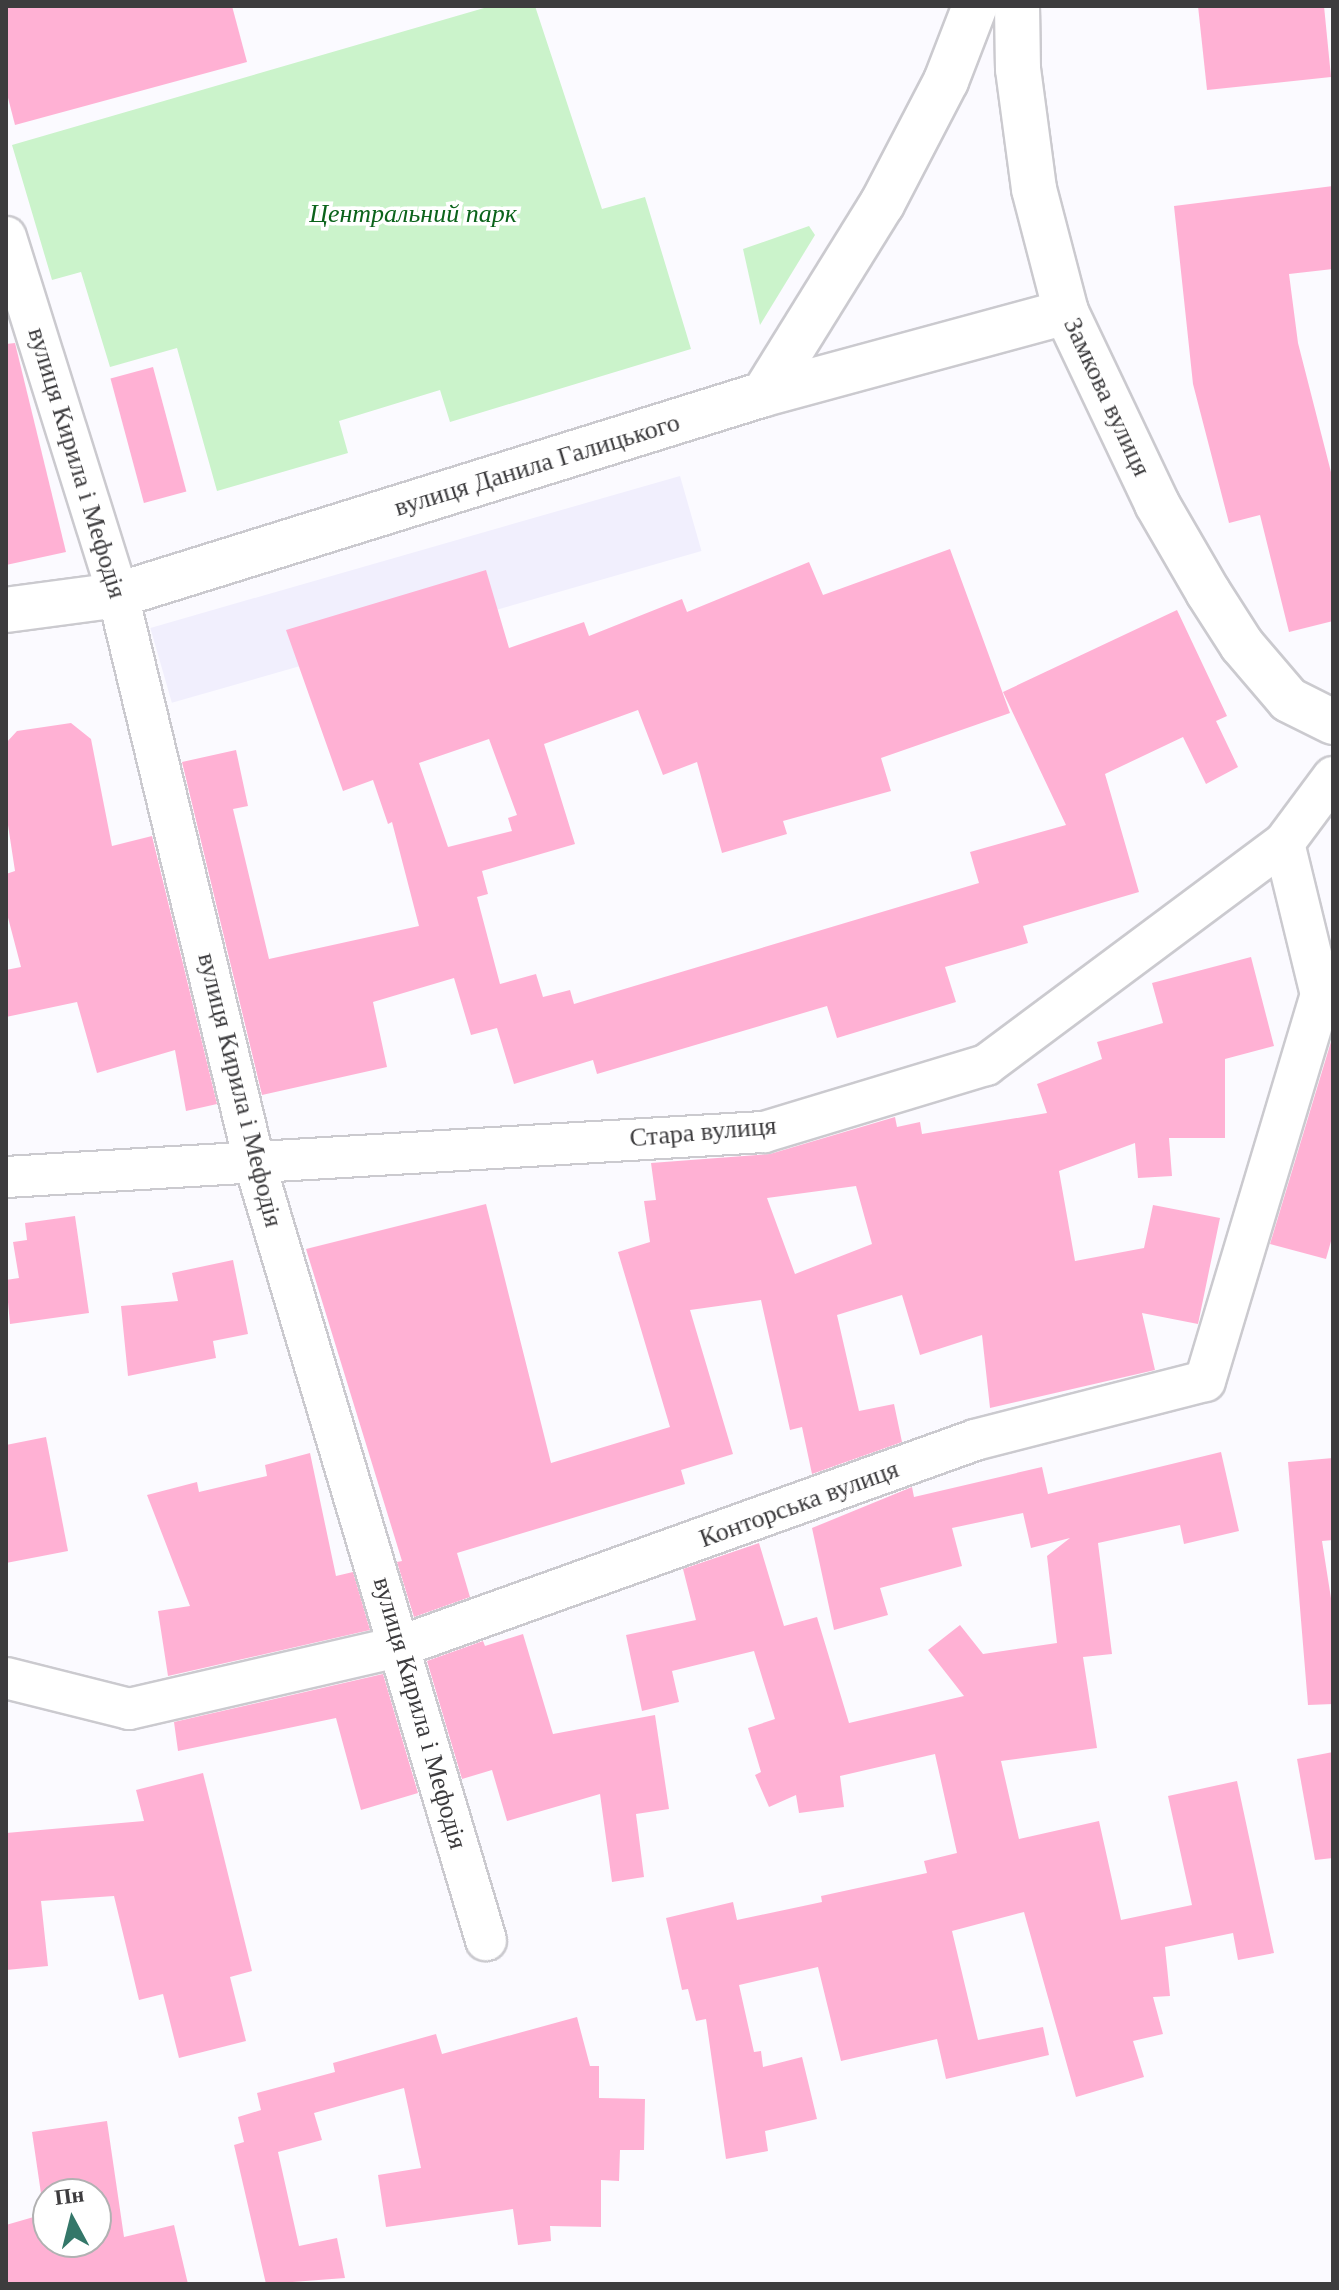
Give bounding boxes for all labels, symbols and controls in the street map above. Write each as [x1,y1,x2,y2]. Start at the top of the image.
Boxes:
park label: Центральний парк [309,198,517,230]
street label: Замкова вулиця [1057,313,1157,481]
street label: вулиця Кирила і Мефодія [21,324,133,602]
street label: вулиця Данила Галицького [391,407,683,523]
street label: вулиця Кирила і Мефодія [191,950,289,1230]
street label: Стара вулиця [628,1110,778,1154]
street label: Конторська вулиця [695,1453,903,1555]
street label: вулиця Кирила і Мефодія [366,1573,474,1853]
north arrow [32,2178,112,2258]
text: Пн [53,2181,86,2210]

